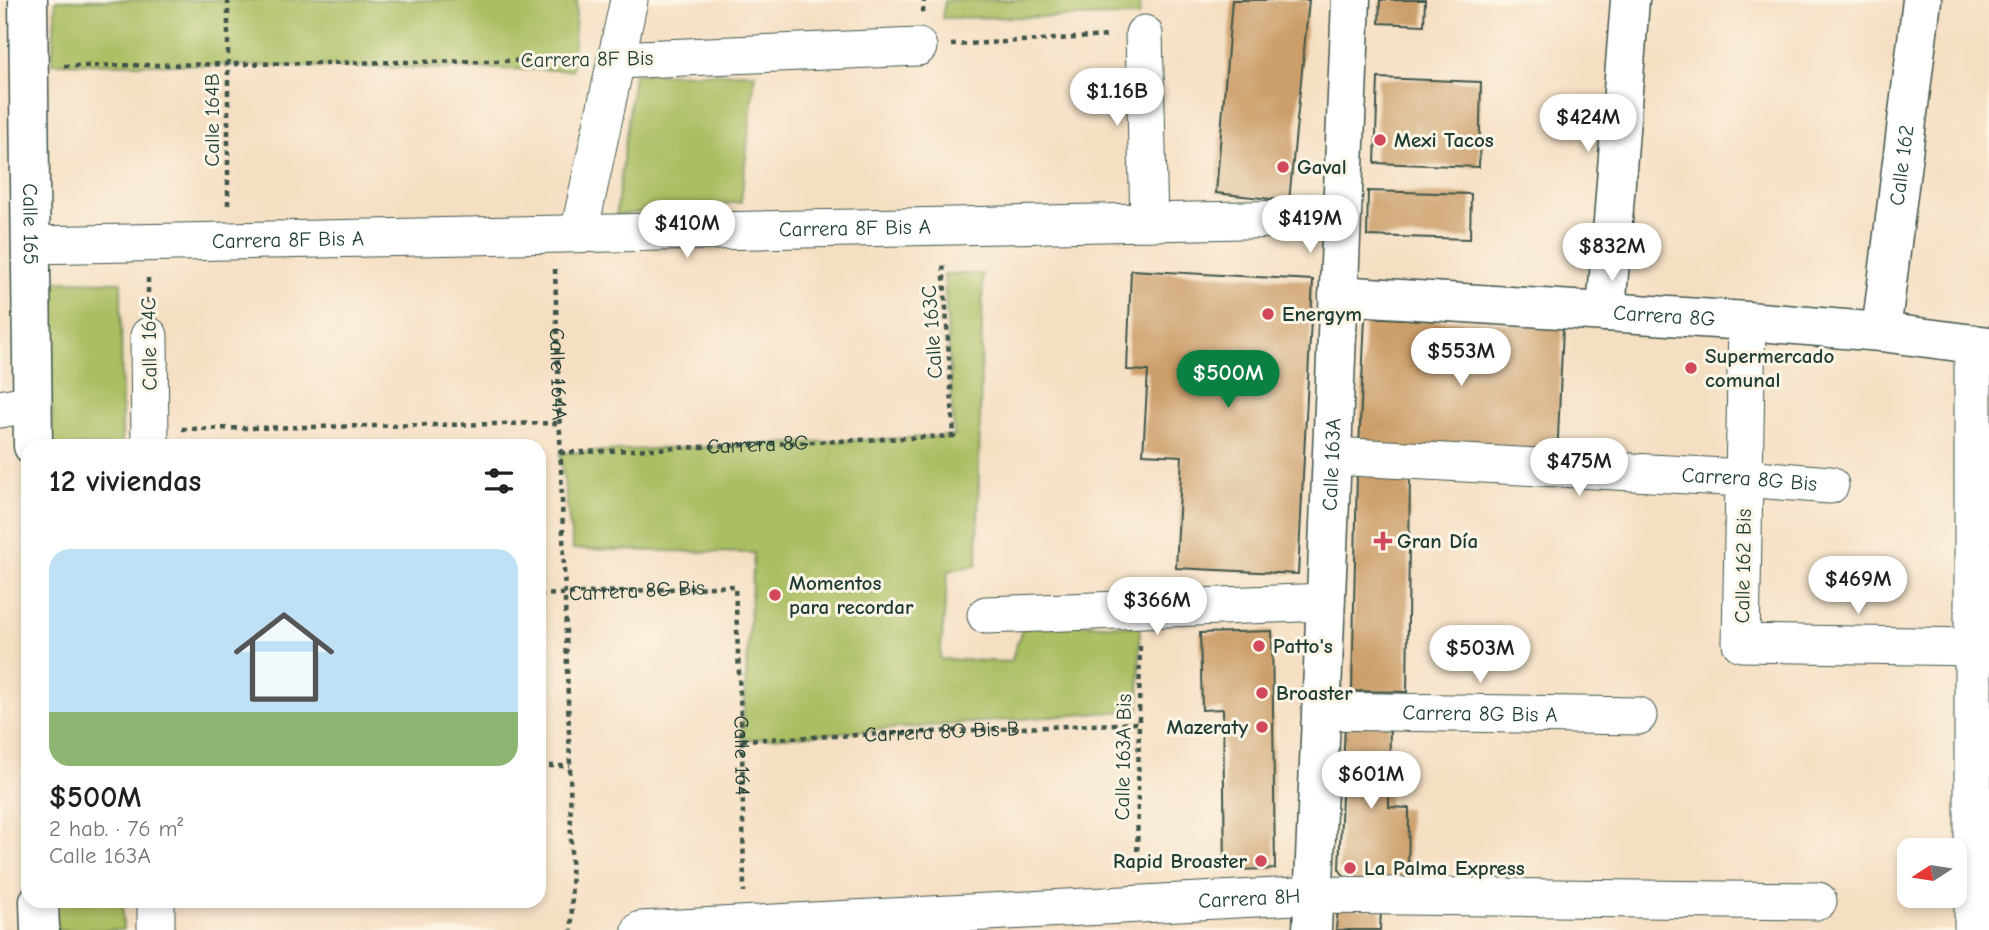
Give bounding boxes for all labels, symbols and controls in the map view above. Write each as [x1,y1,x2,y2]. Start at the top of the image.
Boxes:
street label: Carrera 8F Bis [520,46,654,72]
pin: $1.16B [1060,68,1174,128]
street label: Calle 164B [200,73,224,167]
text: $1.16B [1086,77,1148,104]
pin: $424M [1539,94,1637,154]
text: $424M [1556,103,1620,130]
street label: Calle 162 [1885,123,1918,207]
place label: Mexi Tacos [1394,128,1494,152]
marker: Mexi Tacos [1372,132,1388,148]
place label: Gaval [1297,155,1347,179]
marker: Gaval [1275,159,1291,175]
street label: Calle 165 [18,183,43,265]
pin: $419M [1261,196,1359,255]
pin: $410M [638,201,736,260]
text: $419M [1278,204,1342,231]
text: $410M [654,209,720,236]
street label: Carrera 8F Bis A [779,214,931,242]
pin: $832M [1563,224,1661,283]
street label: Carrera 8F Bis A [212,226,364,253]
text: $832M [1579,232,1645,259]
street label: Calle 163C [917,284,947,380]
street label: Calle 164C [136,297,162,391]
street label: Carrera 8G [1613,301,1716,331]
place label: Energym [1282,302,1362,326]
marker: Energym [1260,306,1276,322]
street label: Calle 164A [545,327,572,421]
pin: $553M [1412,328,1510,388]
text: $553M [1427,337,1495,364]
place label: Supermercado comunal [1705,344,1834,392]
pin: $500M [1179,350,1277,410]
text: $500M [1193,359,1263,386]
marker: Supermercado comunal [1683,360,1699,376]
street label: Calle 163A [1318,417,1345,511]
street label: Carrera 8G [706,430,809,459]
pin: $475M [1530,438,1628,498]
text: $475M [1546,447,1612,474]
icon: filters [480,462,518,500]
street label: Carrera 8G Bis [1681,463,1818,496]
text: 12 viviendas [49,464,201,499]
street label: Calle 162 Bis [1730,508,1756,624]
place label: Gran Día [1397,529,1478,553]
marker: Gran Día [1375,533,1391,549]
pin: $469M [1809,556,1907,616]
text: $469M [1824,565,1892,592]
place label: Momentos para recordar [789,571,914,619]
street label: Carrera 8G Bis [568,575,705,606]
pin: $366M [1108,578,1206,637]
text: $366M [1123,586,1191,613]
marker: Momentos para recordar [767,587,783,603]
icon: home [221,594,347,720]
pin: $503M [1431,626,1529,685]
place label: Patto's [1273,634,1333,658]
text: $503M [1445,634,1515,661]
marker: Patto's [1251,638,1267,654]
place label: Broaster [1276,681,1353,705]
marker: Broaster [1254,685,1270,701]
street label: Calle 163A Bis [1110,694,1136,820]
street label: Carrera 8G Bis A [1402,700,1558,727]
street label: Calle 164 [729,715,755,796]
place label: Mazeraty [1166,715,1248,739]
street label: Carrera 8G Bis B [863,716,1020,747]
marker: Mazeraty [1254,719,1270,735]
pin: $601M [1322,752,1420,811]
text: $601M [1338,760,1404,787]
text: $500M [49,780,142,815]
text: 2 hab. · 76 m² [49,815,183,842]
north arrow [1897,838,1967,908]
map controls [1897,838,1967,908]
text: Calle 163A [49,842,151,869]
place label: Rapid Broaster [1113,849,1248,873]
marker: Rapid Broaster [1253,853,1269,869]
place label: La Palma Express [1364,856,1525,880]
marker: La Palma Express [1342,860,1358,876]
street label: Carrera 8H [1197,884,1301,913]

